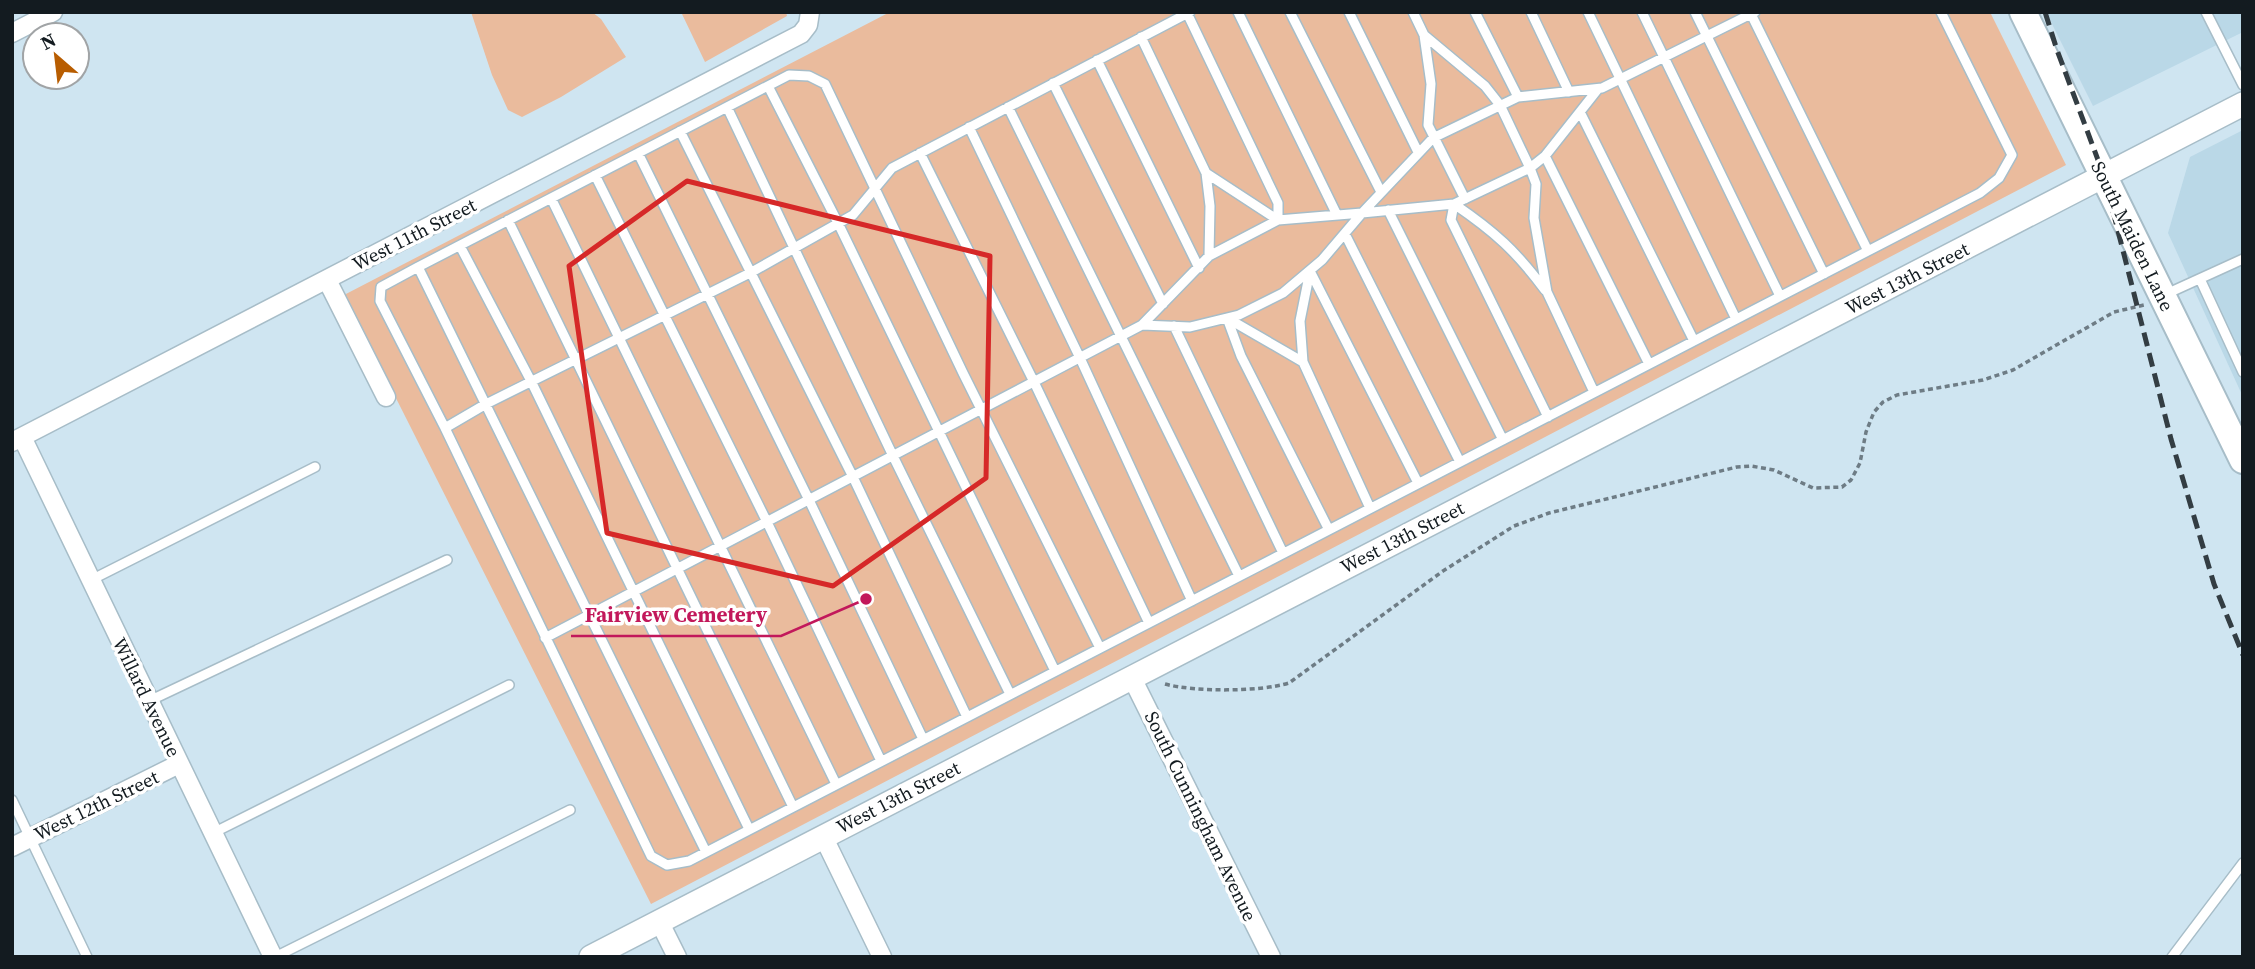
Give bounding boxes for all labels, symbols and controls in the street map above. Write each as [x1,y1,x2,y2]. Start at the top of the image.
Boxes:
north arrow [21,21,91,91]
text: N [36,26,60,56]
street label: South Maiden Lane [2085,157,2181,315]
street label: West 11th Street [348,191,481,276]
street label: West 13th Street [1841,235,1974,320]
street label: West 13th Street [1336,494,1469,579]
callout: Fairview Cemetery [571,594,781,636]
text: Fairview Cemetery [585,600,768,629]
street label: Willard Avenue [107,633,187,761]
street label: South Cunningham Avenue [1139,707,1263,925]
street label: West 13th Street [832,754,965,839]
street label: West 12th Street [29,763,163,846]

